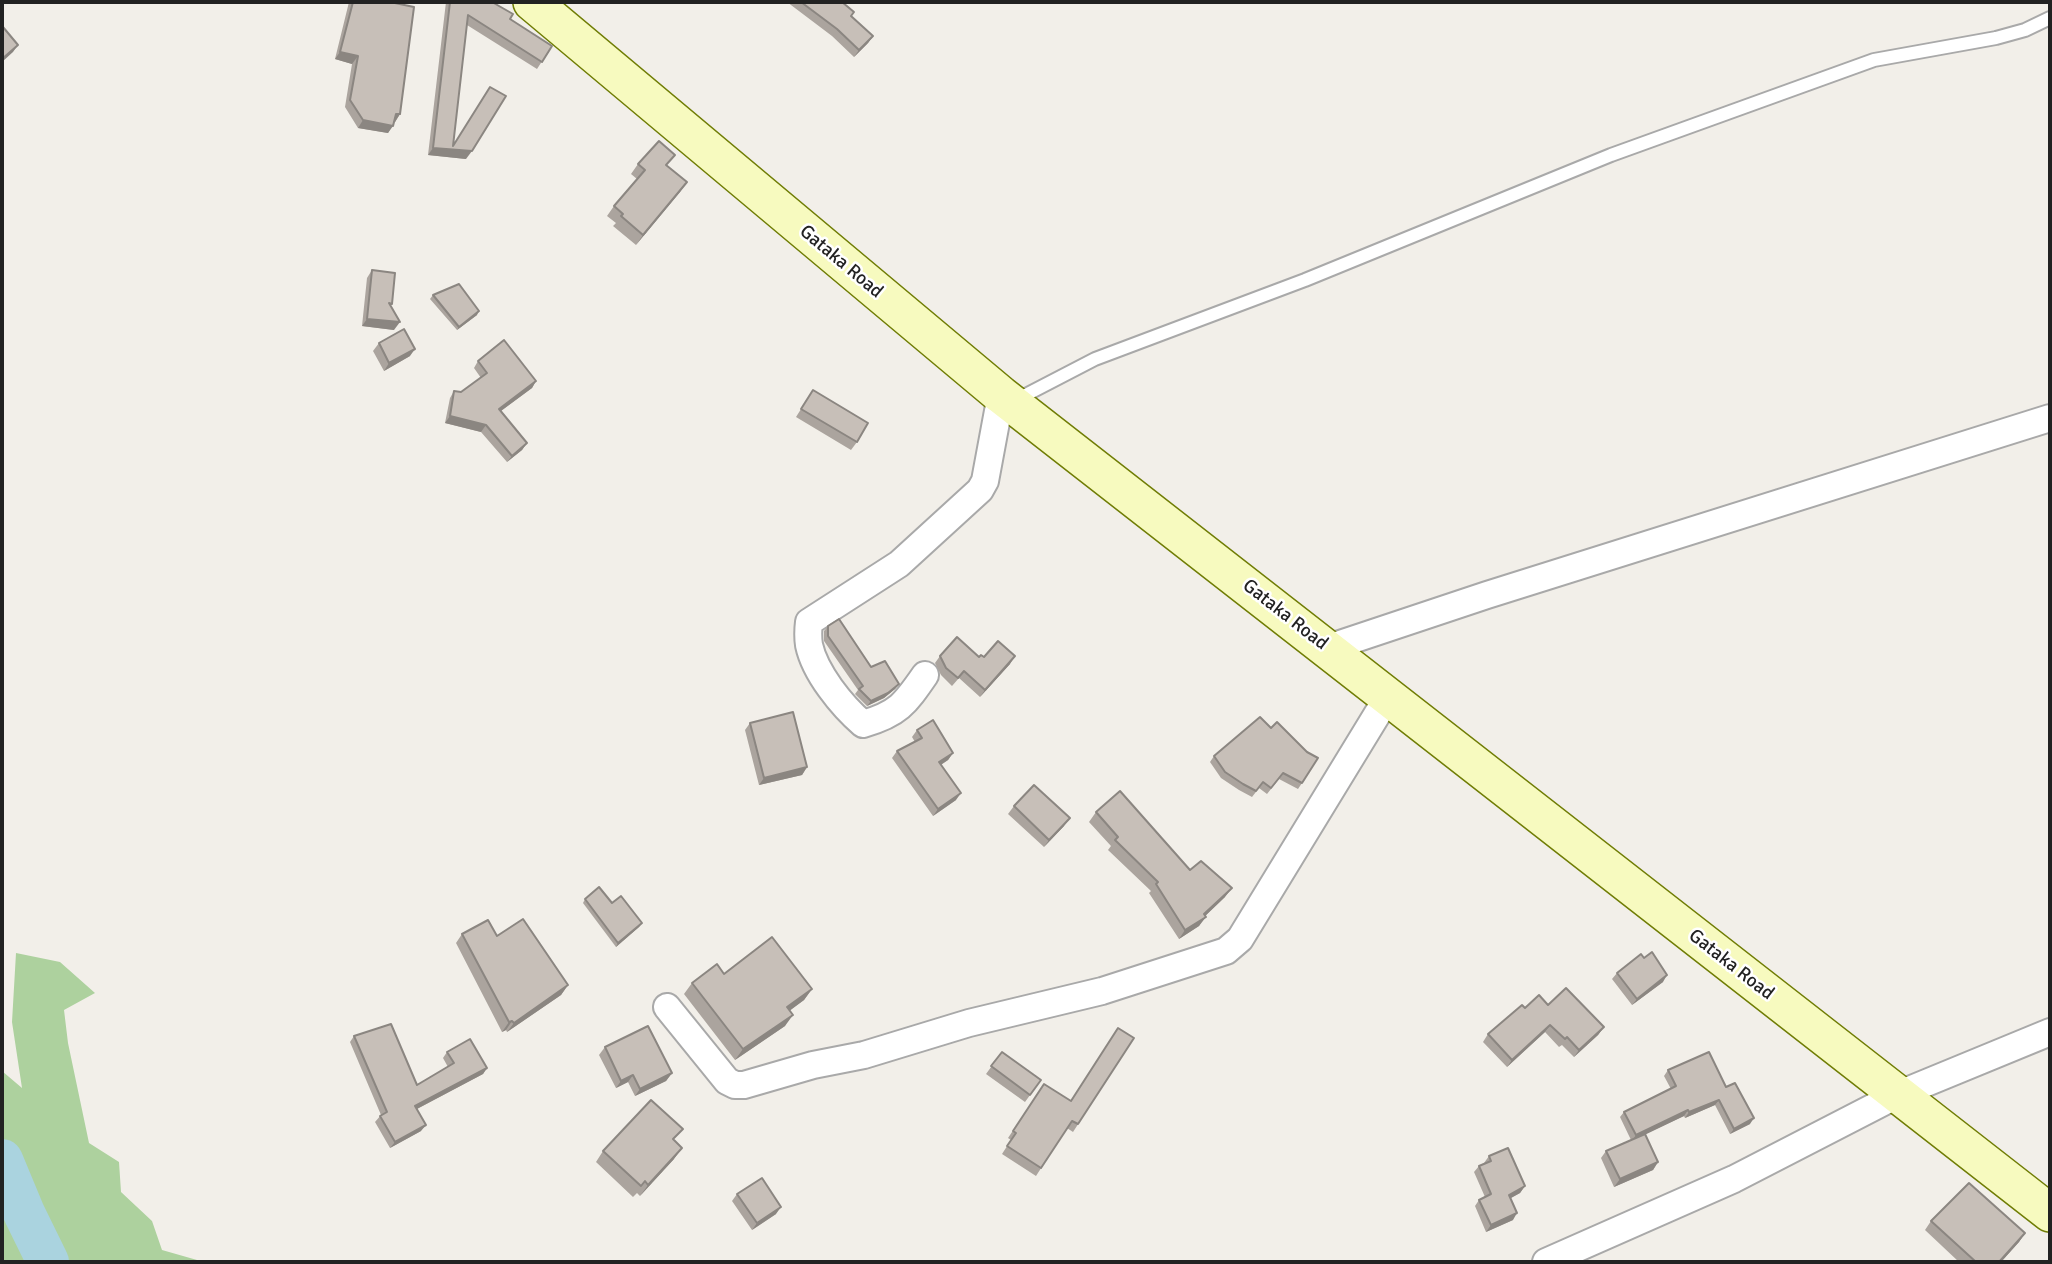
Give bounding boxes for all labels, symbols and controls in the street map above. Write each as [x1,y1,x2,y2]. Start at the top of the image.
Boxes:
street label: Gataka Road [795,221,887,303]
street label: Gataka Road [1238,575,1332,655]
street label: Gataka Road [1684,925,1778,1005]

